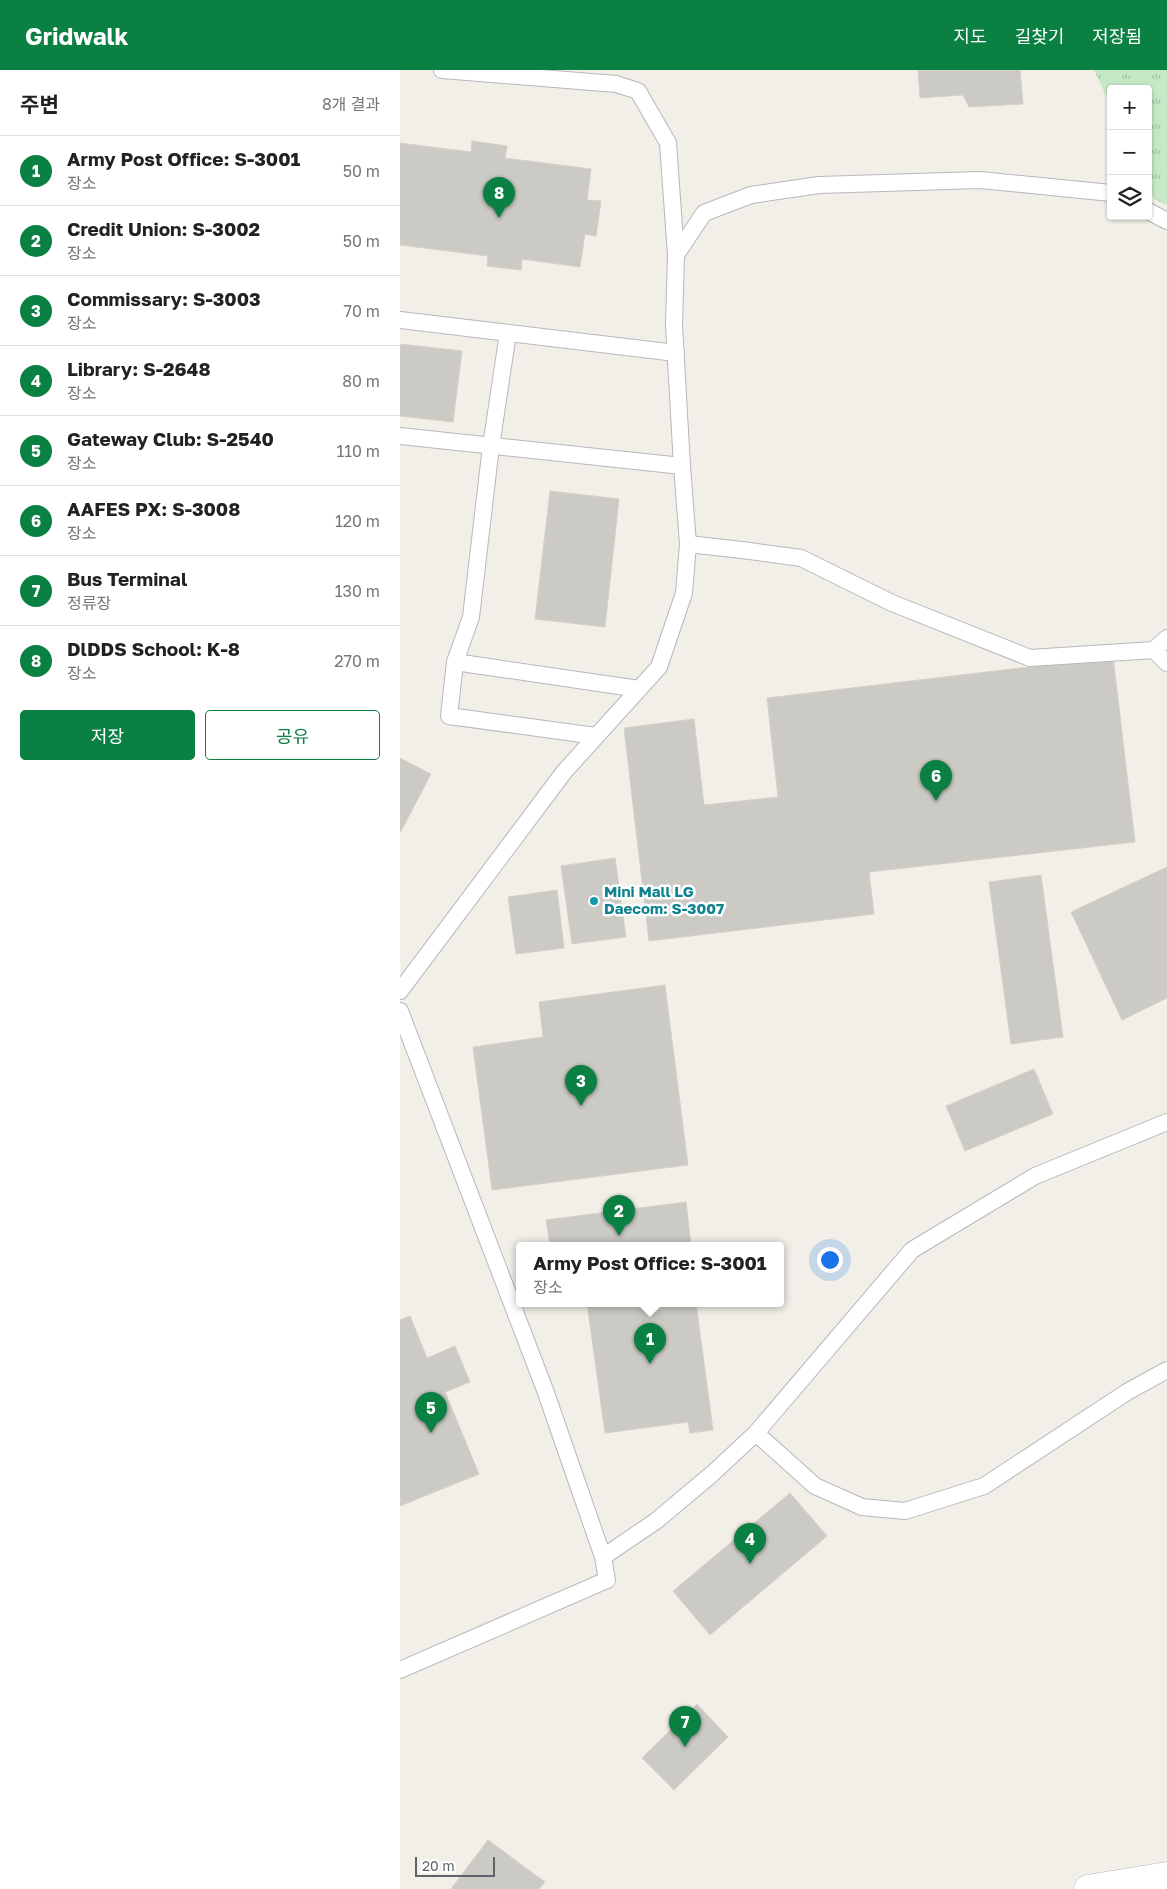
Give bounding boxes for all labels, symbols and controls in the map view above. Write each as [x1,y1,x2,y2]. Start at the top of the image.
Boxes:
text: Gridwalk [25,21,129,50]
text: 지도 [954,25,987,47]
text: 길찾기 [1015,25,1064,47]
text: 저장됨 [1092,25,1142,47]
map controls [1107,85,1152,220]
button: + [1107,85,1152,130]
text: 주변 [20,91,59,117]
text: 8개 결과 [322,94,380,114]
button: − [1107,130,1152,175]
text: Army Post Office: S-3001 [67,147,300,170]
text: 1 [32,161,40,181]
text: 50 m [343,161,380,181]
text: 장소 [67,173,96,193]
button: layers [1107,175,1152,220]
pin: 8 [483,177,515,218]
text: Credit Union: S-3002 [67,217,260,240]
text: 2 [31,231,41,251]
text: 50 m [343,231,380,251]
text: 장소 [67,243,96,263]
text: Commissary: S-3003 [67,287,261,310]
text: 3 [31,301,41,321]
text: 70 m [343,301,380,321]
text: 장소 [67,313,96,333]
text: Library: S-2648 [67,357,211,380]
text: 4 [31,371,41,391]
text: 80 m [342,371,380,391]
text: 장소 [67,383,96,403]
text: Gateway Club: S-2540 [67,427,274,450]
text: 5 [31,441,41,461]
text: 110 m [336,441,380,461]
text: 장소 [67,453,96,473]
text: AAFES PX: S-3008 [67,497,240,520]
text: 6 [31,511,41,531]
text: 120 m [335,511,380,531]
text: 장소 [67,523,96,543]
text: Bus Terminal [67,567,187,590]
text: 7 [32,581,40,601]
text: 130 m [335,581,380,601]
text: 정류장 [67,593,111,613]
text: DlDDS School: K-8 [67,637,240,660]
text: 8 [31,651,41,671]
text: 270 m [334,651,380,671]
text: 장소 [67,663,96,683]
button: 저장 [20,710,195,760]
button: 공유 [205,710,380,760]
pin: 6 [920,760,952,801]
place label: Mini Mall LG Daecom: S-3007 [604,882,724,917]
marker: Mini Mall LG Daecom: S-3007 [588,895,600,907]
pin: 3 [565,1065,597,1106]
pin: 2 [603,1195,635,1236]
popup [516,1242,784,1307]
your location [817,1247,843,1273]
text: Army Post Office: S-3001 [533,1251,767,1274]
text: 장소 [533,1277,563,1297]
pin: 1 [634,1323,666,1364]
pin: 5 [415,1392,447,1433]
pin: 4 [734,1523,766,1564]
pin: 7 [669,1706,701,1747]
scale bar [415,1854,495,1877]
text: 20 m [422,1857,455,1874]

